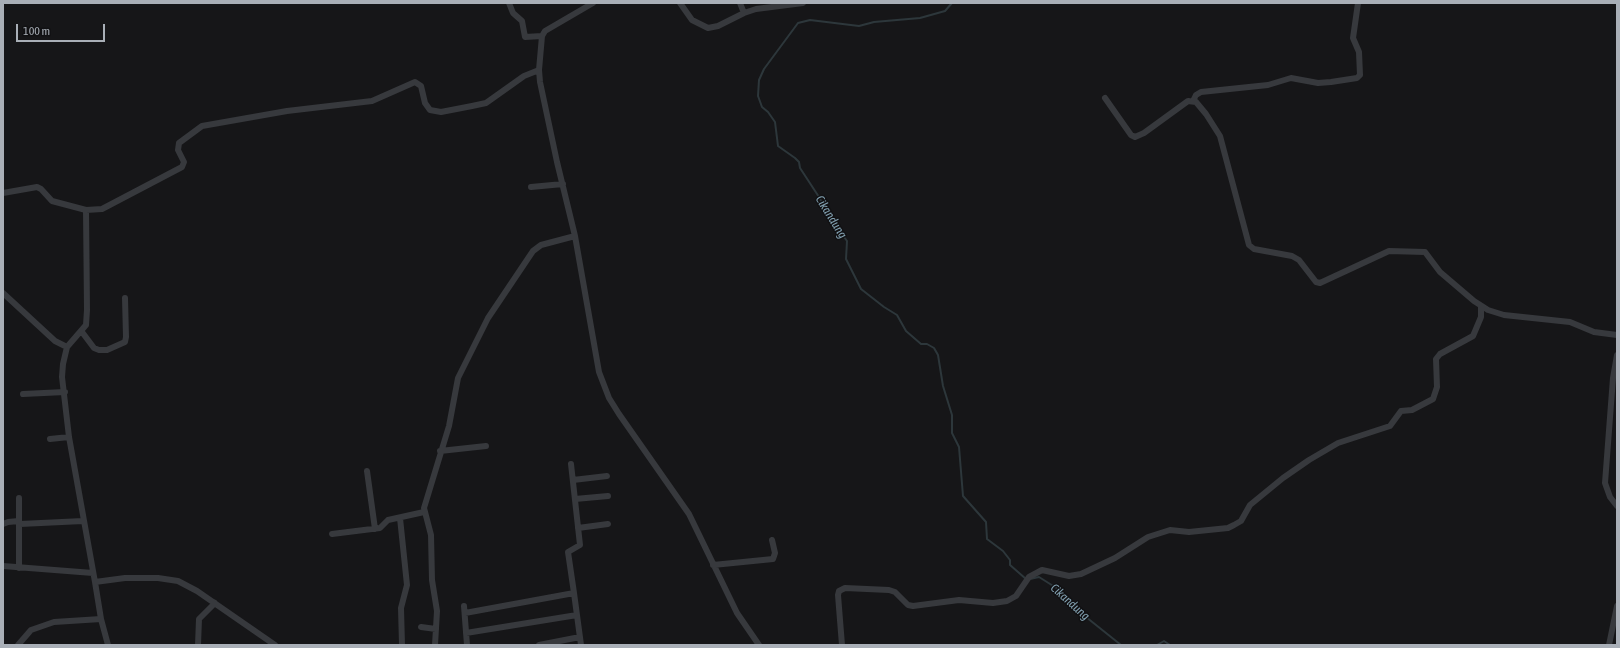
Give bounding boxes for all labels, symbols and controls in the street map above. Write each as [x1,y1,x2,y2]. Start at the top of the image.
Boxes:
scale bar [18,16,107,42]
text: 100 m [23,24,50,38]
water label: Cikandung [812,193,850,241]
water label: Cikandung [1048,581,1092,623]

